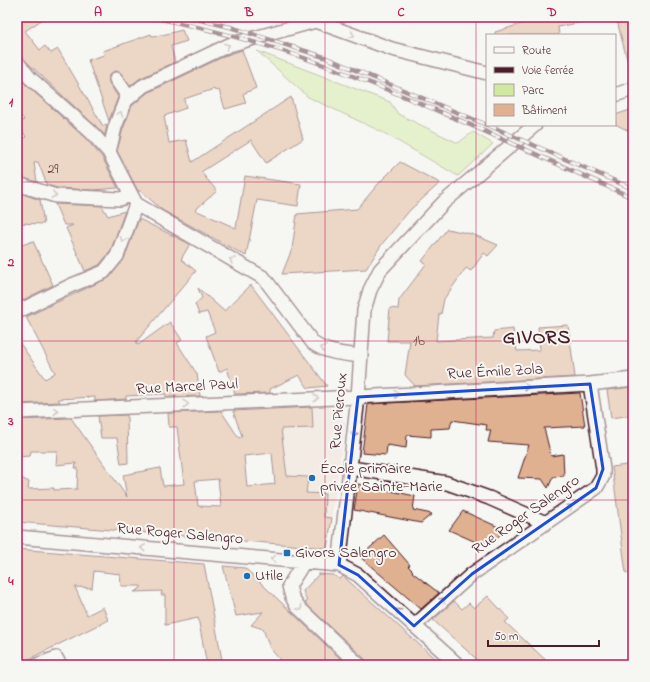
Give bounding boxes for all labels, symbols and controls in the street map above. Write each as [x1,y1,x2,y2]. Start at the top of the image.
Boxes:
text: A [94,3,102,22]
text: B [244,3,254,22]
text: C [397,3,405,22]
text: D [546,3,557,22]
one-way arrow [348,30,355,38]
legend [486,34,616,126]
text: Route [522,42,552,60]
one-way arrow [223,43,230,51]
text: Voie ferrée [521,62,574,80]
text: Parc [522,82,544,100]
text: 1 [9,93,14,112]
text: Bâtiment [521,102,567,120]
one-way arrow [115,111,124,118]
house number: 29 [47,159,59,180]
one-way arrow [51,190,58,198]
one-way arrow [119,237,127,244]
text: 2 [7,253,15,272]
one-way arrow [229,257,236,264]
district label: GIVORS [503,324,571,353]
house number: 1b [413,331,426,352]
one-way arrow [320,345,327,353]
street label: Rue Émile Zola [446,357,544,387]
street label: Rue Marcel Paul [135,372,239,402]
street label: Rue Pieroux [324,372,354,450]
one-way arrow [524,382,530,391]
one-way arrow [394,390,400,399]
one-way arrow [313,394,319,403]
one-way arrow [183,400,189,409]
one-way arrow [53,406,59,415]
text: 3 [7,412,14,431]
one-way arrow [350,432,359,438]
place label: École primaire privée Sainte-Marie [320,457,443,499]
street label: Rue Roger Salengro [467,469,585,561]
marker: École primaire privée Sainte-Marie [307,473,317,483]
one-way arrow [566,504,573,511]
street label: Rue Roger Salengro [116,517,244,551]
place label: Givors Salengro [295,541,397,565]
one-way arrow [140,544,146,553]
marker: Givors Salengro [282,548,292,558]
one-way arrow [270,555,276,564]
place label: Utile [255,564,284,588]
marker: Utile [242,571,252,581]
text: 4 [7,572,14,591]
one-way arrow [438,597,446,605]
one-way arrow [295,603,302,611]
one-way arrow [395,609,402,616]
scale bar [488,622,599,648]
text: 50 m [494,628,518,646]

